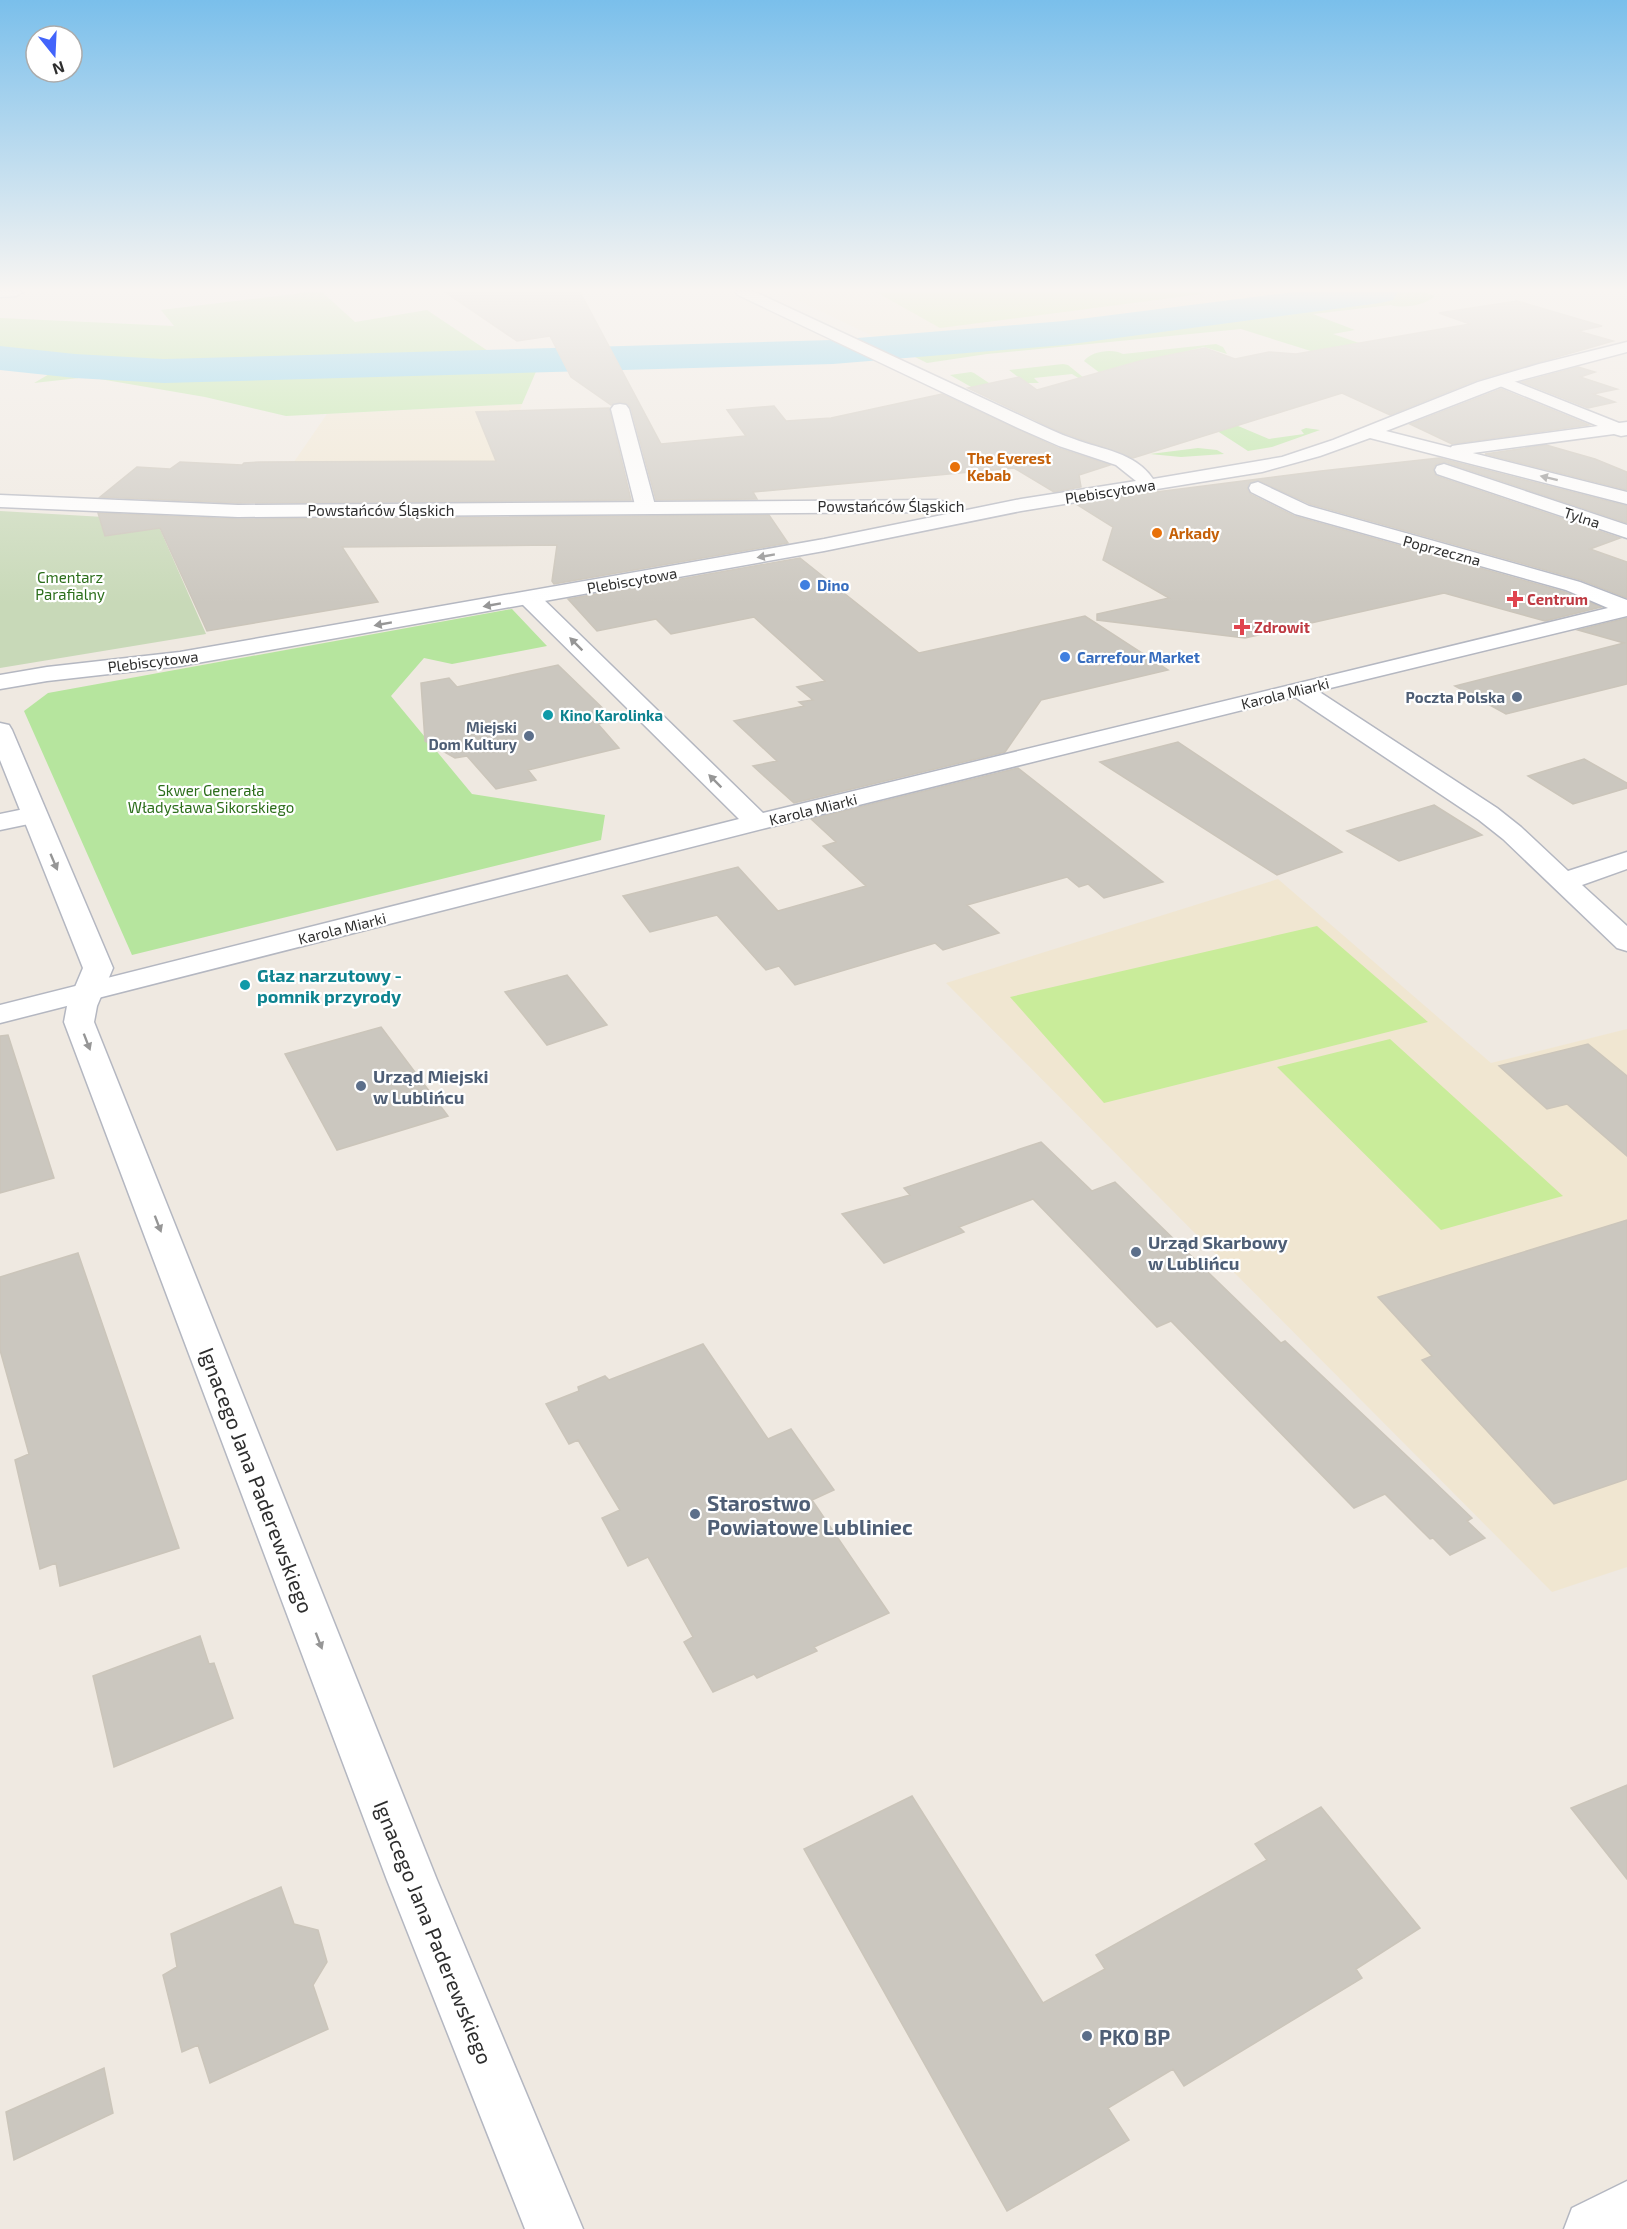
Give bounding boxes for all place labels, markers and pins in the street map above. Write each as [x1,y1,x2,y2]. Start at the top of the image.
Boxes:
place label: The Everest Kebab [967,449,1051,484]
marker: The Everest Kebab [948,460,962,474]
place label: Arkady [1169,524,1220,543]
marker: Arkady [1150,526,1164,540]
place label: Dino [817,576,849,594]
marker: Dino [798,578,812,592]
place label: Centrum [1527,590,1588,608]
marker: Centrum [1508,592,1522,606]
place label: Zdrowit [1254,618,1310,636]
marker: Zdrowit [1235,620,1249,634]
place label: Carrefour Market [1077,648,1200,666]
marker: Carrefour Market [1058,650,1072,664]
place label: Poczta Polska [1406,688,1505,706]
marker: Poczta Polska [1510,690,1524,704]
place label: Kino Karolinka [560,706,663,724]
marker: Kino Karolinka [541,708,555,722]
place label: Miejski Dom Kultury [428,718,518,754]
marker: Miejski Dom Kultury [522,729,536,743]
place label: Głaz narzutowy - pomnik przyrody [257,964,402,1007]
marker: Głaz narzutowy - pomnik przyrody [238,978,252,992]
place label: Urząd Miejski w Lublińcu [373,1065,489,1108]
marker: Urząd Miejski w Lublińcu [354,1079,368,1093]
place label: Urząd Skarbowy w Lublińcu [1148,1231,1288,1274]
marker: Urząd Skarbowy w Lublińcu [1129,1245,1143,1259]
place label: Starostwo Powiatowe Lubliniec [707,1490,913,1539]
marker: Starostwo Powiatowe Lubliniec [688,1507,702,1521]
place label: PKO BP [1099,2024,1170,2049]
marker: PKO BP [1080,2029,1094,2043]

